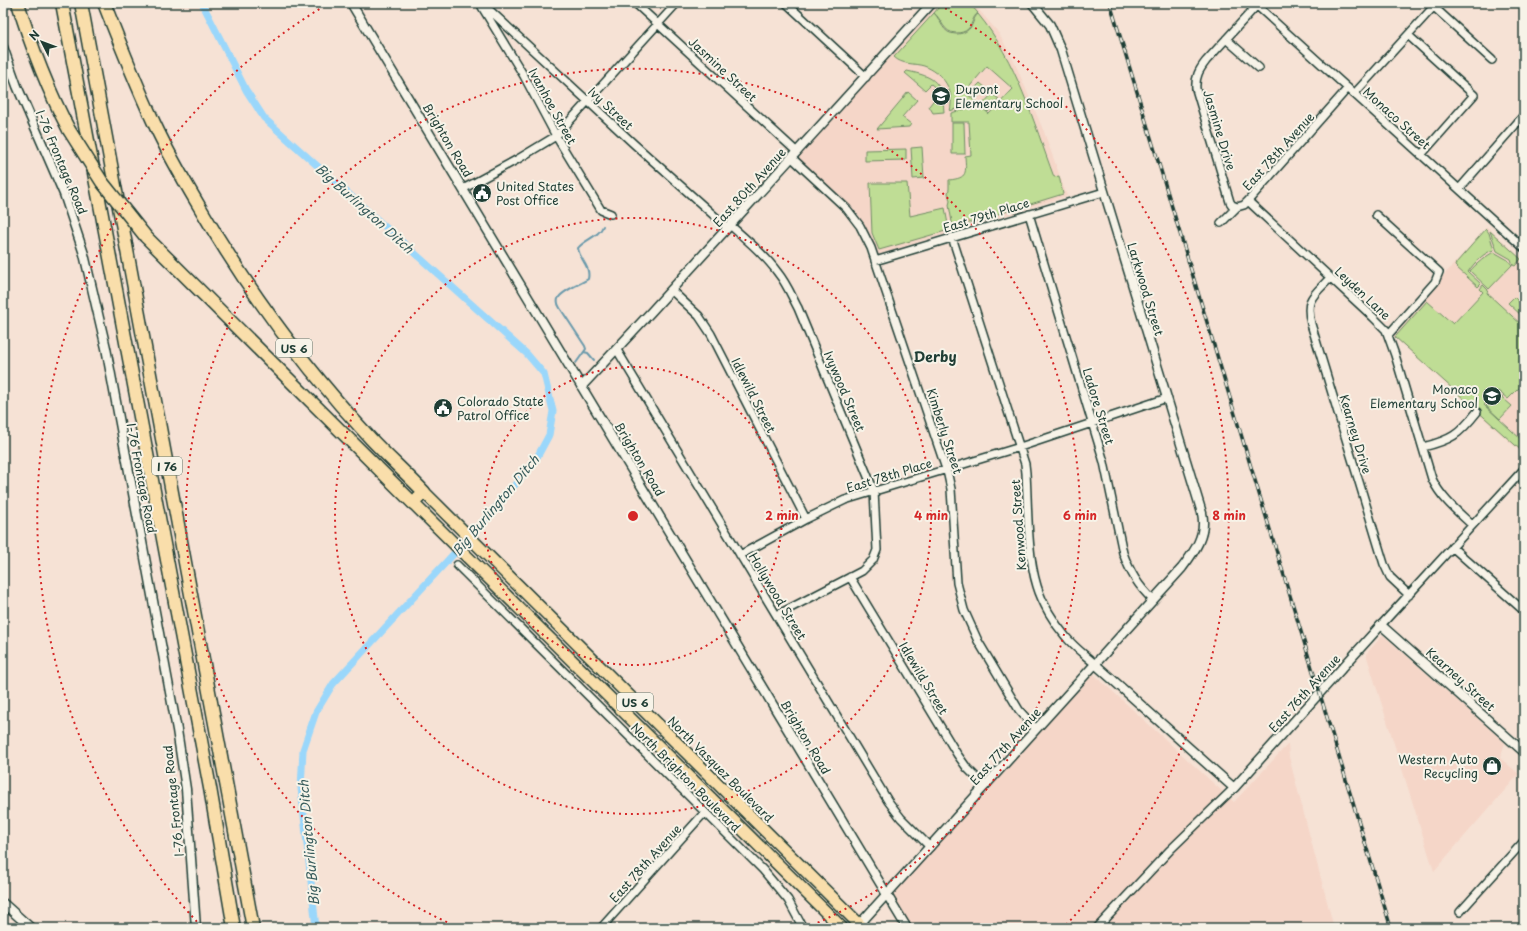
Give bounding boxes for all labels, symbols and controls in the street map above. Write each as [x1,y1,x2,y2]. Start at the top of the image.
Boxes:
north arrow [22,22,62,62]
text: N [25,26,44,44]
street label: Jasmine Street [685,33,761,106]
street label: Ivanhoe Street [525,65,581,148]
place label: Dupont Elementary School [955,80,1063,112]
street label: Ivy Street [584,82,638,134]
street label: Monaco Street [1359,83,1435,153]
school or university icon: Dupont Elementary School [930,85,952,107]
street label: Jasmine Drive [1199,88,1241,172]
street label: Brighton Road [419,99,477,181]
street label: I-76 Frontage Road [32,107,92,217]
street label: East 78th Avenue [1238,108,1318,194]
street label: East 80th Avenue [708,143,790,231]
water label: Big Burlington Ditch [312,159,419,258]
place label: United States Post Office [496,177,574,209]
public building icon: United States Post Office [471,182,493,204]
street label: East 79th Place [941,193,1031,237]
street label: Larkwood Street [1123,240,1169,338]
street label: Leyden Lane [1331,262,1395,324]
road number: US 6 [276,339,312,357]
district label: Derby [913,346,957,367]
street label: Ivywood Street [820,348,870,434]
street label: Idlewild Street [727,354,781,436]
street label: Ladore Street [1079,365,1119,447]
place label: Monaco Elementary School [1370,380,1478,412]
school or university icon: Monaco Elementary School [1481,385,1503,407]
street label: Kimberly Street [923,386,967,476]
place label: Colorado State Patrol Office [457,392,544,424]
street label: Kearney Drive [1335,392,1377,476]
public building icon: Colorado State Patrol Office [432,397,454,419]
street label: Brighton Road [611,418,669,500]
street label: I-76 Frontage Road [122,421,162,535]
water label: Big Burlington Ditch [447,450,543,559]
street label: East 78th Place [844,453,934,497]
road number: I 76 [152,457,182,475]
street label: Kenwood Street [1006,479,1030,571]
text: 2 min [765,506,799,524]
text: 4 min [914,506,948,524]
text: 6 min [1063,506,1097,524]
text: 8 min [1212,506,1246,524]
centre of rings [626,509,640,523]
street label: Hollywood Street [745,549,811,643]
street label: Idlewild Street [895,638,953,718]
street label: Kearney Street [1422,643,1500,715]
street label: East 76th Avenue [1264,650,1344,736]
road number: US 6 [617,693,653,711]
street label: Brighton Road [777,696,835,778]
street label: East 77th Avenue [965,703,1045,789]
street label: North Vasquez Boulevard [664,712,779,827]
street label: North Brighton Boulevard [627,718,745,836]
street label: I-76 Frontage Road [158,744,188,858]
place label: Western Auto Recycling [1398,750,1478,782]
shop icon: Western Auto Recycling [1481,755,1503,777]
water label: Big Burlington Ditch [293,779,323,907]
street label: East 78th Avenue [605,820,685,906]

